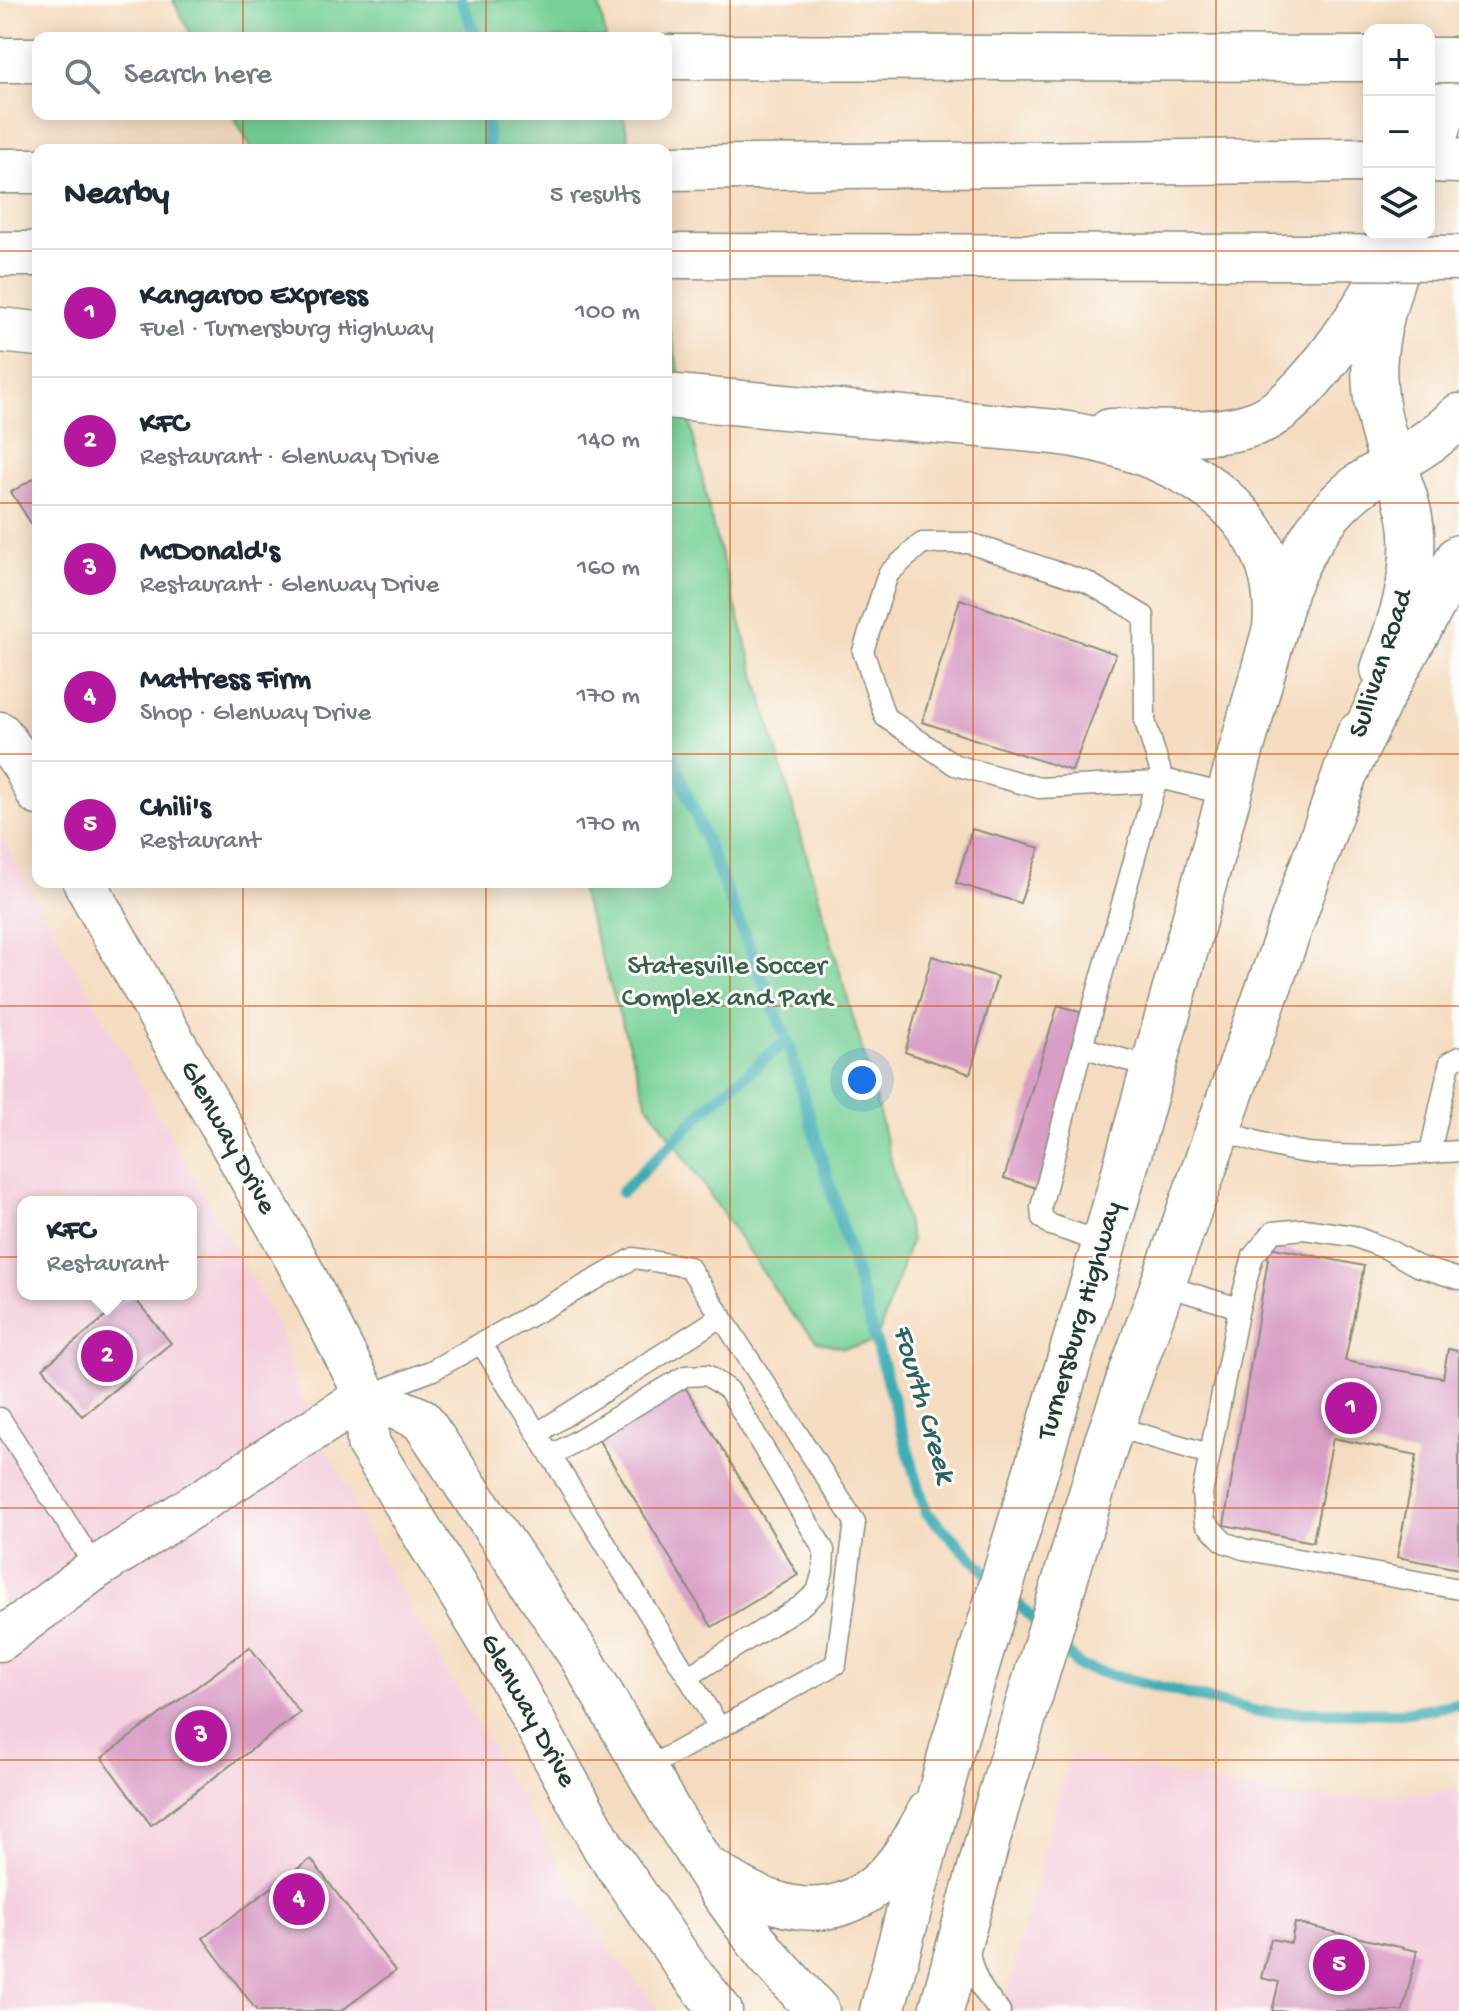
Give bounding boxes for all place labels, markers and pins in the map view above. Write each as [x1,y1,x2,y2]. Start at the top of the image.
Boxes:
pin: 2 [81,1326,133,1386]
pin: 1 [1325,1378,1377,1438]
pin: 3 [175,1706,227,1766]
pin: 4 [273,1869,325,1929]
pin: 5 [1313,1935,1365,1995]

